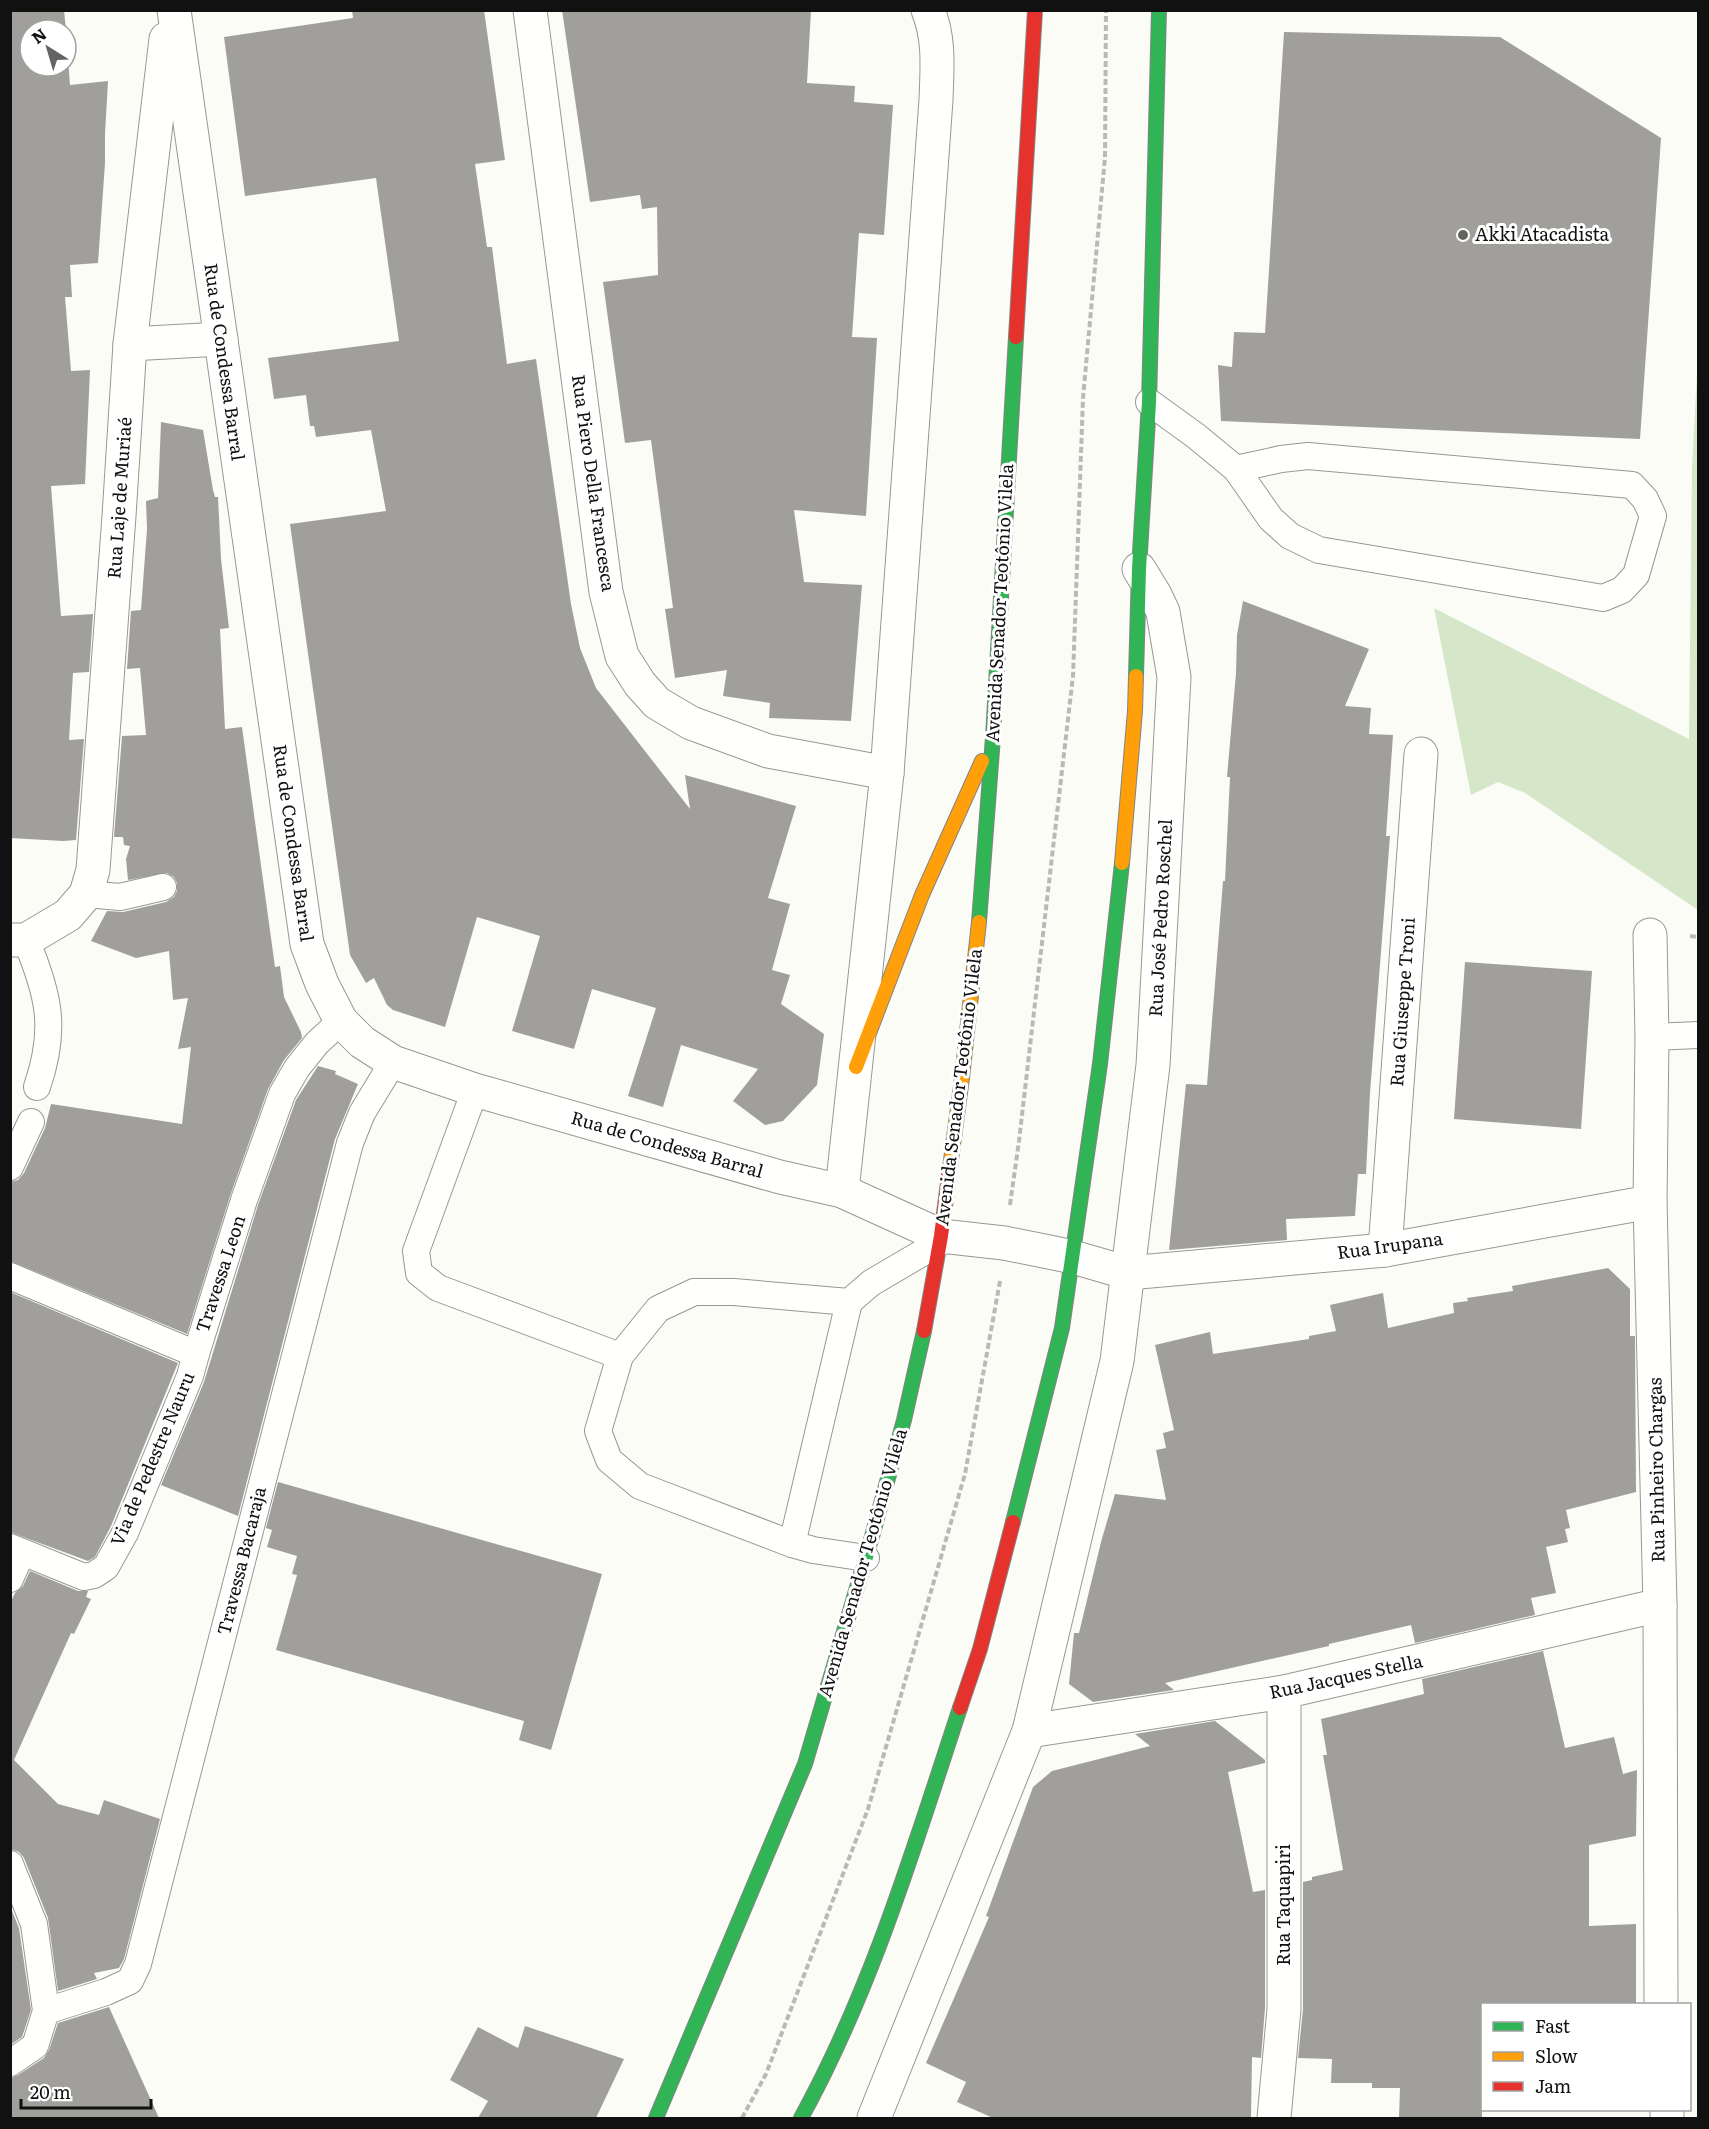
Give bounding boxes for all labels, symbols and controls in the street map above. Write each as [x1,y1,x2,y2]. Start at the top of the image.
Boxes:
north arrow [18,18,78,78]
text: N [26,22,51,49]
place label: Akki Atacadista [1475,220,1609,247]
marker: Akki Atacadista [1456,228,1470,242]
street label: Rua de Condessa Barral [198,261,253,462]
street label: Rua Piero Della Francesca [566,372,623,593]
street label: Rua Laje de Muriaé [99,416,138,580]
street label: Avenida Senador Teotônio Vilela [978,463,1019,743]
street label: Rua de Condessa Barral [267,742,322,943]
street label: Rua José Pedro Roschel [1141,818,1178,1017]
street label: Rua Giuseppe Troni [1382,916,1421,1087]
street label: Avenida Senador Teotônio Vilela [927,946,988,1227]
street label: Rua de Condessa Barral [568,1103,767,1184]
street label: Travessa Leon [188,1211,251,1336]
street label: Rua Irupana [1335,1224,1445,1265]
street label: Via de Pedestre Nauru [103,1367,201,1550]
street label: Rua Pinheiro Chargas [1640,1377,1671,1563]
street label: Avenida Senador Teotônio Vilela [810,1425,913,1700]
street label: Travessa Bacaraja [209,1483,272,1638]
street label: Rua Jacques Stella [1266,1646,1425,1705]
street label: Rua Taquapiri [1269,1844,1296,1966]
legend [1481,2003,1691,2111]
text: Fast [1535,2012,1571,2039]
text: Slow [1535,2042,1578,2069]
scale bar [21,2072,152,2110]
text: Jam [1535,2072,1571,2099]
text: 20 m [30,2078,71,2105]

